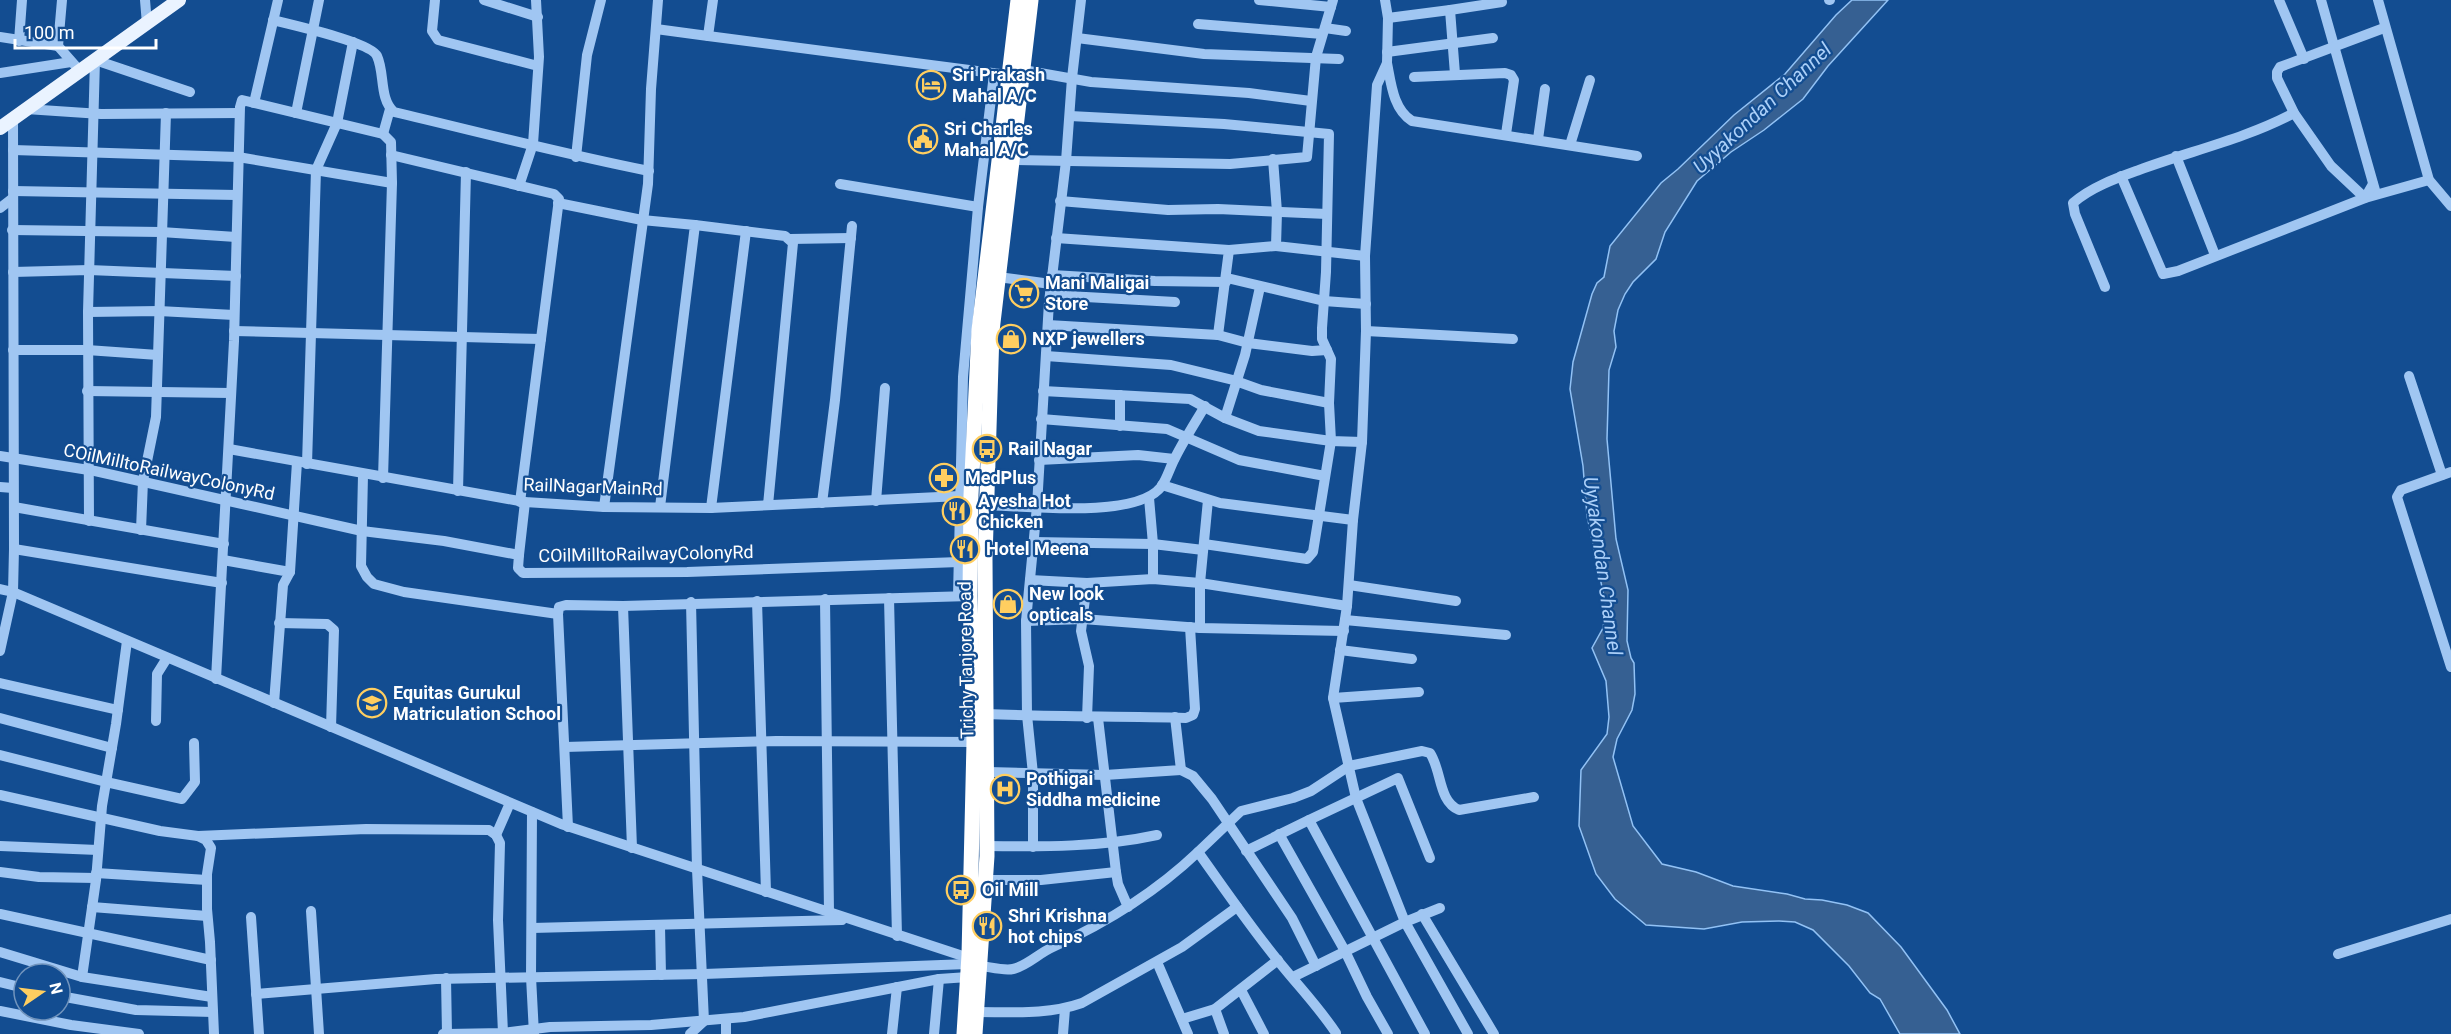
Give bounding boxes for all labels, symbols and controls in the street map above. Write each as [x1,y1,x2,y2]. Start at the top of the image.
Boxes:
scale bar [15,12,156,50]
text: 100 m [24,22,75,43]
water label: Uyyakondan Channel [1688,38,1836,178]
place label: Sri Prakash Mahal A/C [952,64,1045,106]
hotel icon: Sri Prakash Mahal A/C [915,69,947,101]
place label: Sri Charles Mahal A/C [944,118,1033,160]
public building icon: Sri Charles Mahal A/C [907,123,939,155]
place label: Mani Maligai Store [1045,272,1149,314]
supermarket icon: Mani Maligai Store [1008,277,1040,309]
shop icon: NXP jewellers [995,323,1027,355]
place label: NXP jewellers [1032,328,1145,349]
bus stop icon: Rail Nagar [971,433,1003,465]
place label: Rail Nagar [1008,438,1092,459]
street label: COilMilltoRailwayColonyRd [62,439,277,504]
pharmacy icon: MedPlus [928,462,960,494]
place label: MedPlus [965,467,1036,488]
street label: RailNagarMainRd [523,474,663,499]
water label: Uyyakondan Channel [1579,475,1627,657]
place label: Ayesha Hot Chicken [978,490,1071,532]
restaurant icon: Ayesha Hot Chicken [941,495,973,527]
restaurant icon: Hotel Meena [949,533,981,565]
place label: Hotel Meena [986,538,1089,559]
street label: COilMilltoRailwayColonyRd [538,541,754,566]
street label: Trichy Tanjore Road [954,581,977,739]
place label: New look opticals [1029,583,1104,625]
shop icon: New look opticals [992,588,1024,620]
place label: Equitas Gurukul Matriculation School [393,682,561,724]
school or university icon: Equitas Gurukul Matriculation School [356,687,388,719]
place label: Pothigai Siddha medicine [1026,768,1161,810]
hospital icon: Pothigai Siddha medicine [989,773,1021,805]
bus stop icon: Oil Mill [945,874,977,906]
place label: Oil Mill [982,879,1038,900]
place label: Shri Krishna hot chips [1008,905,1107,947]
restaurant icon: Shri Krishna hot chips [971,910,1003,942]
north arrow [12,962,72,1022]
text: N [45,981,67,996]

